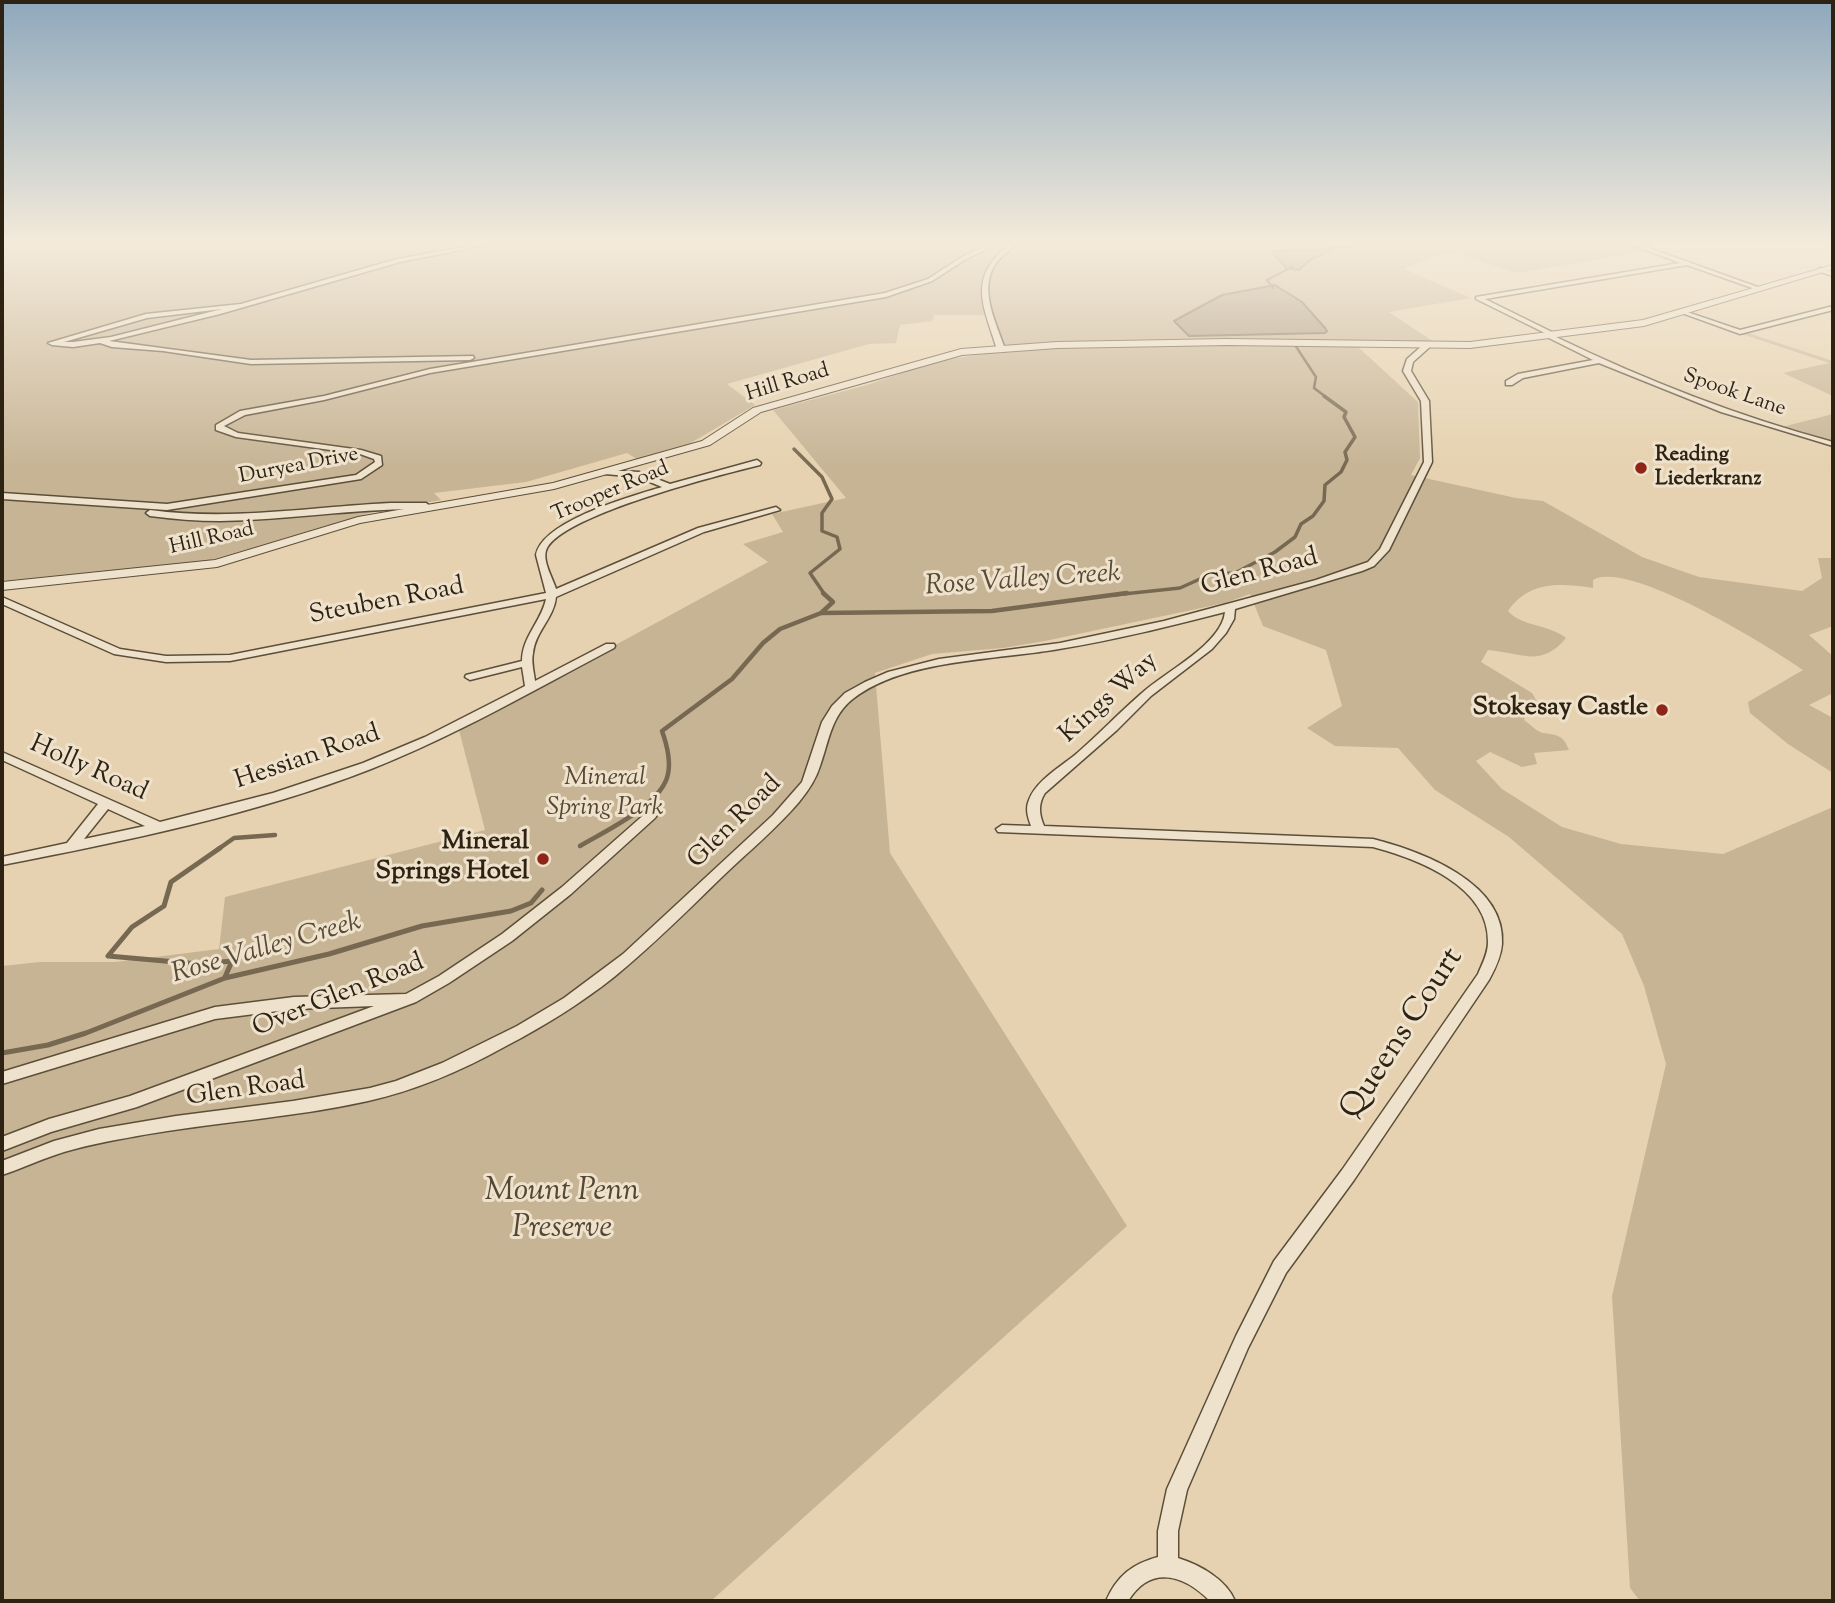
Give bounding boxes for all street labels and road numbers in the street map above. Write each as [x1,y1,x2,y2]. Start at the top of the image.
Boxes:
street label: Hill Road [743,359,833,409]
street label: Spook Lane [1679,365,1789,423]
street label: Duryea Drive [237,443,361,491]
street label: Trooper Road [549,457,673,529]
street label: Hill Road [167,518,257,562]
street label: Glen Road [1198,543,1322,605]
street label: Steuben Road [307,573,467,633]
street label: Kings Way [1054,647,1166,751]
street label: Hessian Road [231,720,385,798]
street label: Holly Road [24,730,152,810]
street label: Glen Road [683,770,789,876]
street label: Queens Court [1334,942,1474,1128]
street label: Over Glen Road [249,948,429,1046]
street label: Glen Road [185,1067,307,1115]

